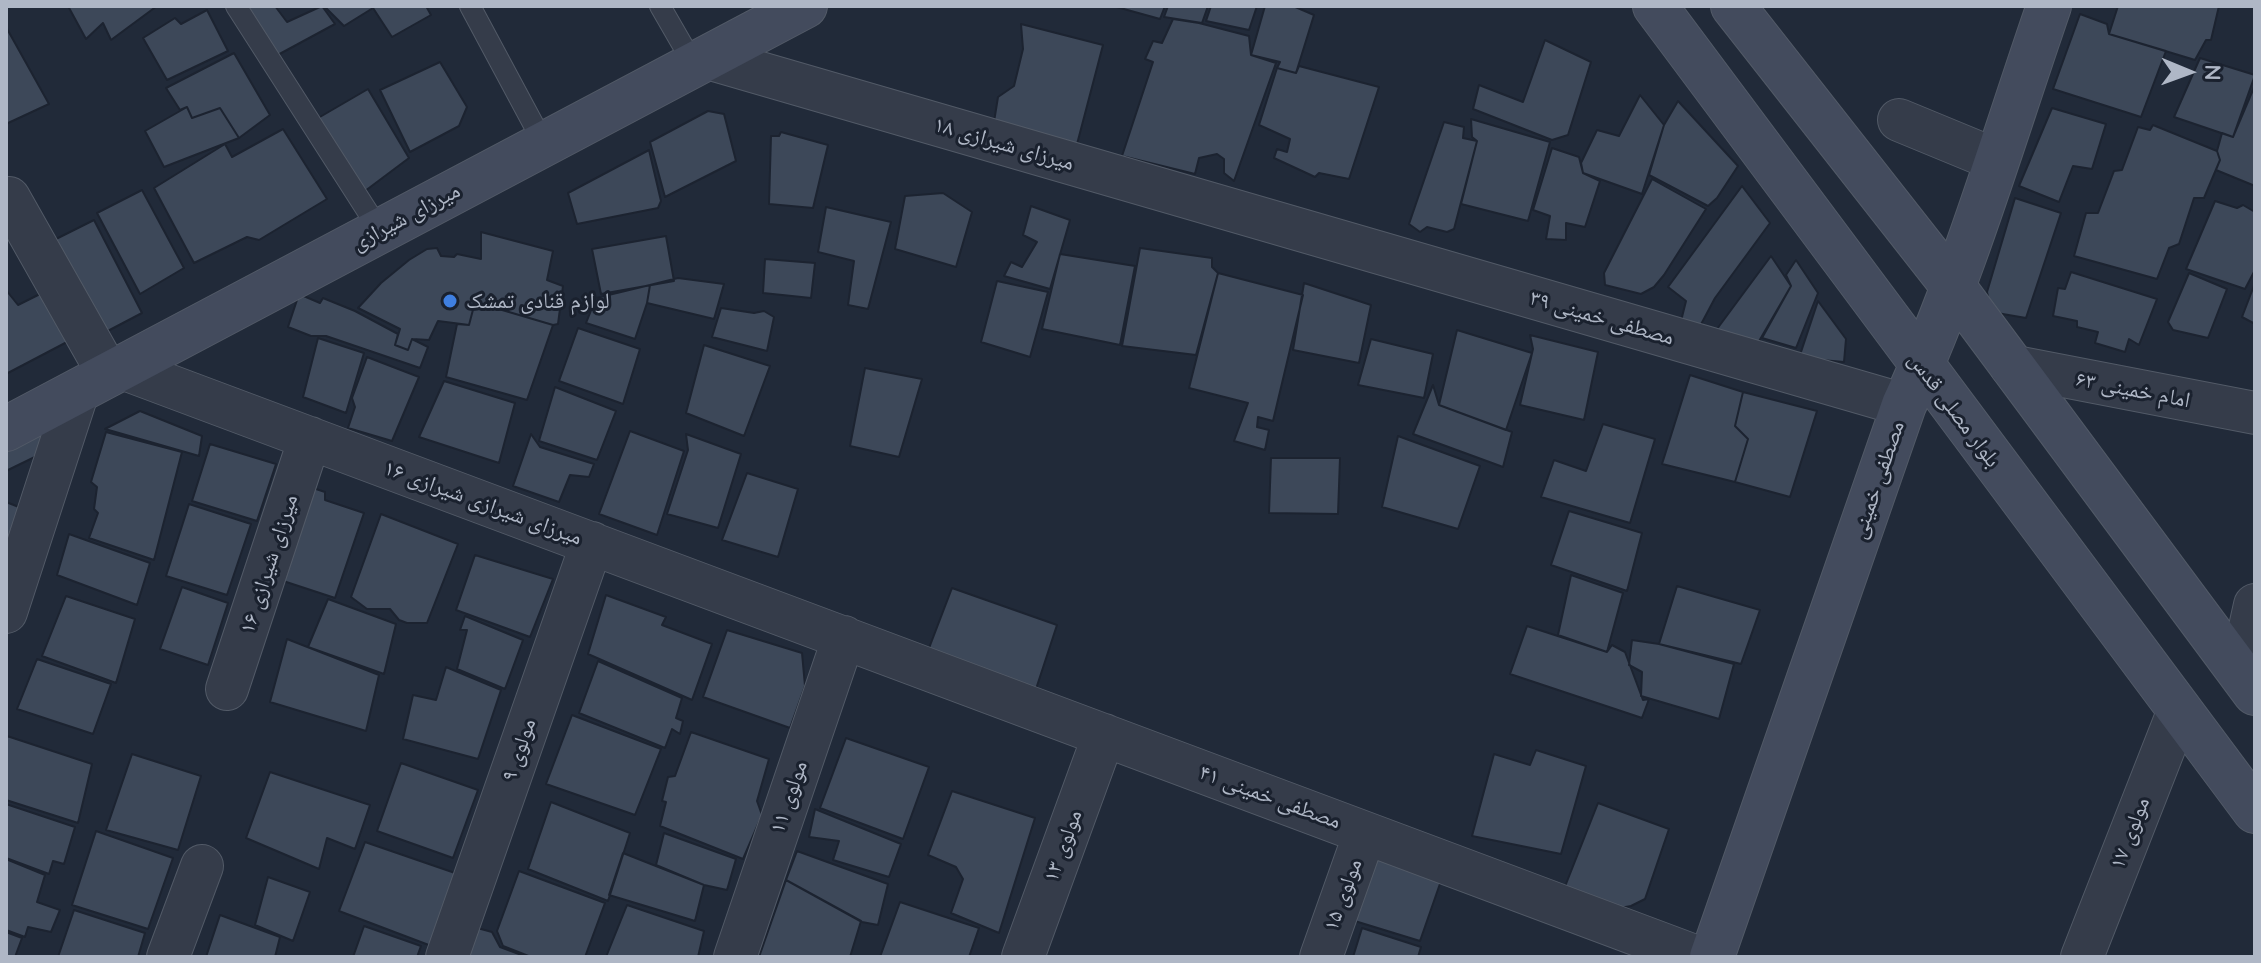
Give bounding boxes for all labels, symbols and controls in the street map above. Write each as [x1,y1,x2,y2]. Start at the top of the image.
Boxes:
north arrow [2149,32,2229,112]
text: N [2199,64,2227,81]
street label: میرزای شیرازی ۱۸ [931,111,1077,177]
street label: میرزای شیرازی [347,177,465,257]
street label: مصطفی خمینی ۳۹ [1527,285,1677,351]
place label: لوازم قنادی تمشک [466,288,610,314]
marker: لوازم قنادی تمشک [441,292,459,310]
street label: بلوار مصلی قدس [1902,347,2006,473]
street label: امام خمینی ۶۳ [2074,366,2192,414]
street label: مصطفی خمینی [1845,417,1911,543]
street label: میرزای شیرازی شیرازی ۱۶ [380,455,586,551]
street label: میرزای شیرازی ۱۶ [234,491,304,637]
street label: مولوی ۹ [496,715,542,785]
street label: مولوی ۱۱ [764,757,814,837]
street label: مصطفی خمینی ۴۱ [1196,759,1344,835]
street label: مولوی ۱۷ [2104,793,2156,873]
street label: مولوی ۱۳ [1038,806,1088,886]
street label: مولوی ۱۵ [1318,855,1368,935]

